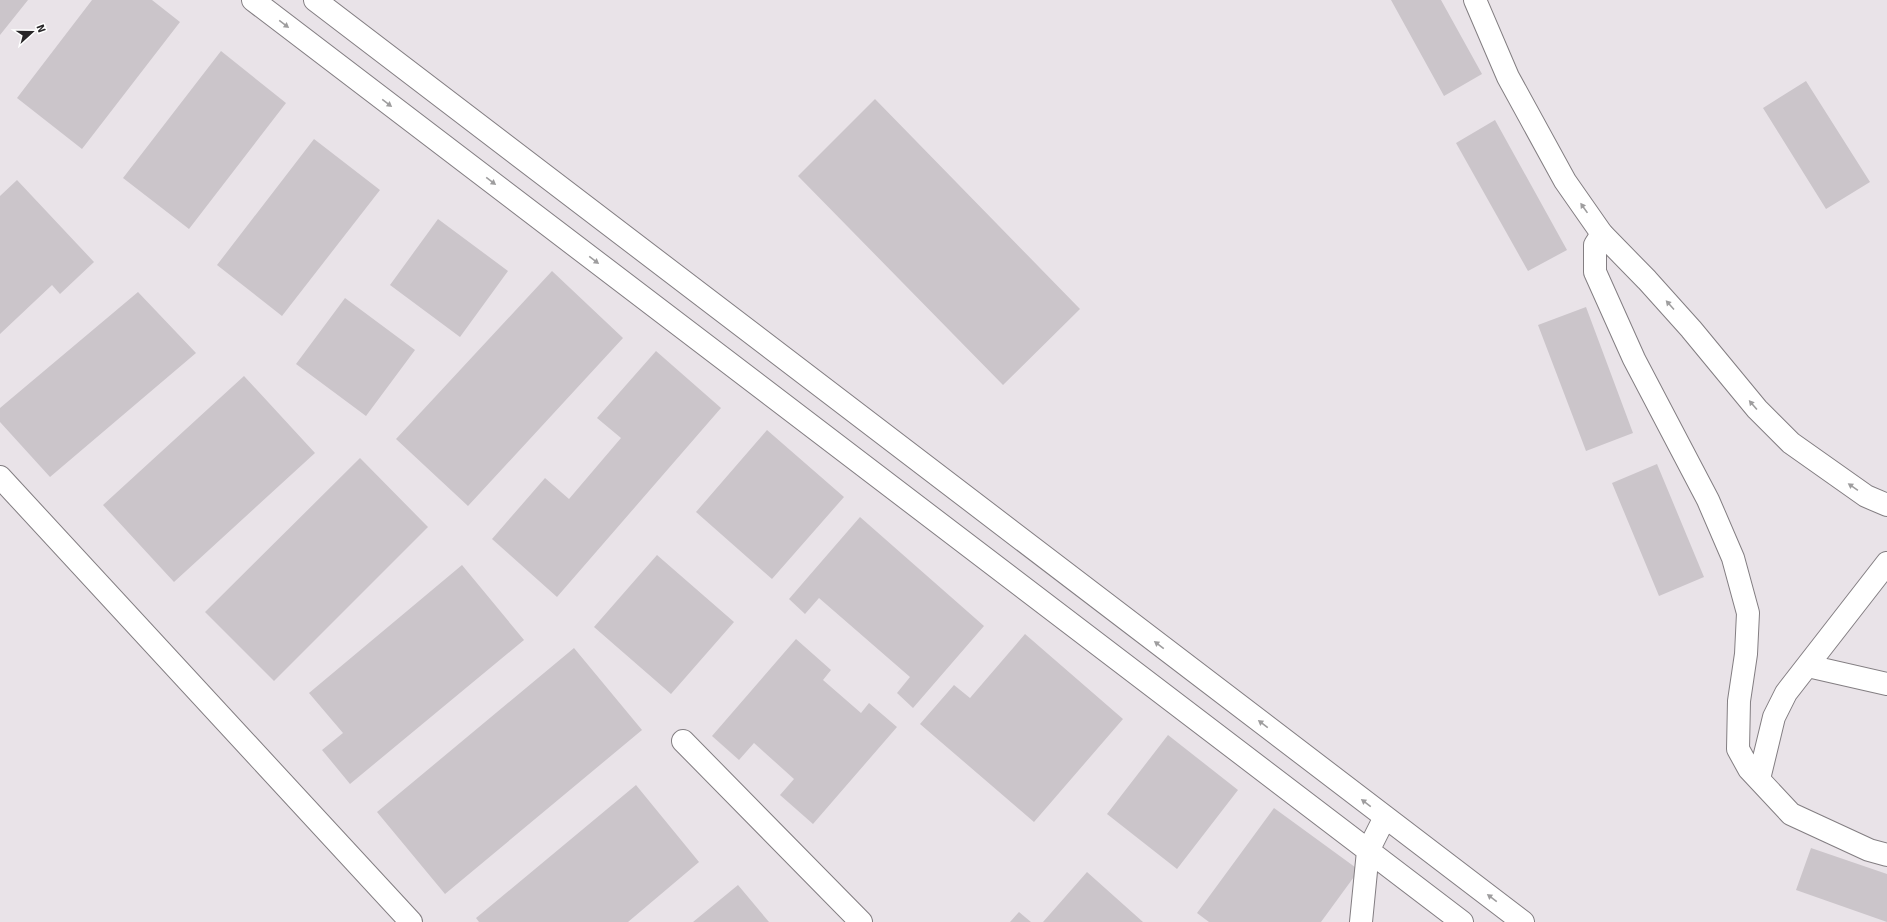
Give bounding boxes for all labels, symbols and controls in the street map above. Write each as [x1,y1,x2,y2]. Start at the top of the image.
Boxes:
north arrow [12,12,52,52]
one-way arrow [279,19,289,27]
text: N [33,23,48,34]
one-way arrow [382,98,393,107]
one-way arrow [485,177,496,186]
one-way arrow [1580,202,1588,213]
one-way arrow [589,256,600,264]
one-way arrow [1665,300,1674,310]
one-way arrow [1749,400,1758,409]
one-way arrow [1848,483,1858,491]
one-way arrow [1154,641,1165,649]
one-way arrow [1257,720,1268,728]
one-way arrow [1361,798,1372,807]
one-way arrow [1486,894,1497,903]

